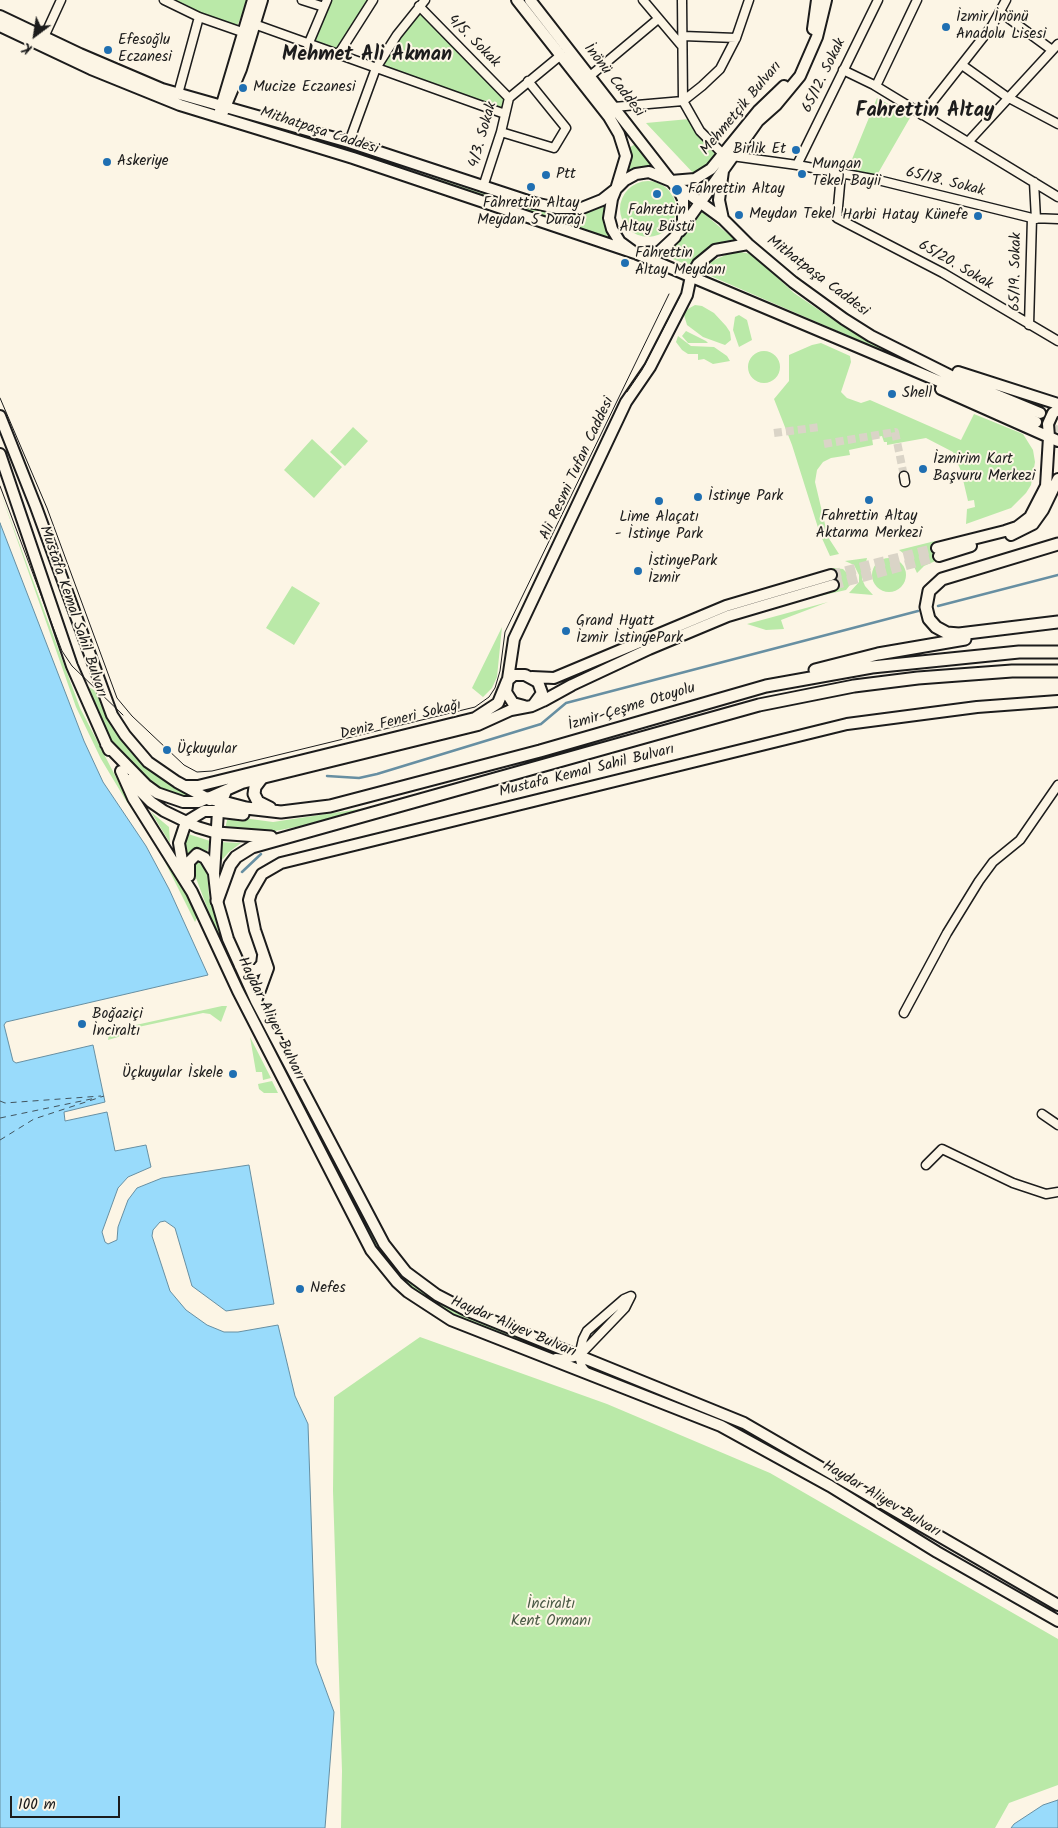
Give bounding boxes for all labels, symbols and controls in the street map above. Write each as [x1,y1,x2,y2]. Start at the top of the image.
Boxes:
place label: İzmir İnönü Anadolu Lisesi [956,9,1046,44]
north arrow [10,10,60,60]
street label: 4/5. Sokak [443,12,503,72]
marker: İzmir İnönü Anadolu Lisesi [940,21,952,33]
place label: Efesoğlu Eczanesi [118,32,172,67]
text: K [18,36,37,59]
street label: 65/12. Sokak [799,36,851,116]
street label: İnönü Caddesi [579,41,647,121]
marker: Efesoğlu Eczanesi [102,44,114,56]
district label: Mehmet Ali Akman [282,45,452,69]
street label: Mehmetçik Bulvarı [697,58,787,160]
place label: Mucize Eczanesi [253,79,355,97]
marker: Mucize Eczanesi [237,82,249,94]
street label: 4/3. Sokak [466,100,502,170]
district label: Fahrettin Altay [856,101,994,125]
street label: Mithatpaşa Caddesi [258,104,380,160]
place label: Birlik Et [733,141,786,159]
marker: Birlik Et [790,144,802,156]
place label: Askeriye [117,153,169,171]
marker: Askeriye [101,156,113,168]
place label: Mungan Tekel Bayii [812,156,881,191]
street label: 65/18. Sokak [904,164,986,202]
place label: Ptt [556,166,576,184]
marker: Mungan Tekel Bayii [796,168,808,180]
marker: Ptt [540,169,552,181]
marker: Fahrettin Altay Meydan 5 Durağı [525,181,537,193]
place label: Fahrettin Altay [688,181,784,199]
marker: Fahrettin Altay [670,183,684,197]
marker: Fahrettin Altay Büstü [651,188,663,200]
place label: Fahrettin Altay Meydan 5 Durağı [477,195,585,230]
place label: Fahrettin Altay Büstü [620,202,694,237]
place label: Meydan Tekel [749,206,835,224]
place label: Harbi Hatay Künefe [842,207,968,225]
marker: Meydan Tekel [733,209,745,221]
marker: Harbi Hatay Künefe [972,210,984,222]
street label: 65/19. Sokak [1007,232,1027,312]
street label: Mithatpaşa Caddesi [762,233,872,321]
street label: 65/20. Sokak [914,237,996,295]
place label: Fahrettin Altay Meydanı [635,245,726,280]
marker: Fahrettin Altay Meydanı [619,257,631,269]
place label: Shell [902,385,932,403]
marker: Shell [886,388,898,400]
street label: Ali Resmi Tufan Caddesi [537,395,619,543]
place label: İzmirim Kart Başvuru Merkezi [933,451,1035,486]
marker: İzmirim Kart Başvuru Merkezi [917,463,929,475]
place label: İstinye Park [708,488,783,506]
marker: İstinye Park [692,491,704,503]
marker: Fahrettin Altay Aktarma Merkezi [863,494,875,506]
marker: Lime Alaçatı - İstinye Park [653,495,665,507]
place label: Fahrettin Altay Aktarma Merkezi [816,508,922,543]
place label: Lime Alaçatı - İstinye Park [615,509,703,544]
street label: Mustafa Kemal Sahil Bulvarı [34,524,110,700]
place label: İstinyePark İzmir [648,553,717,588]
marker: İstinyePark İzmir [632,565,644,577]
place label: Grand Hyatt İzmir İstinyePark [576,613,683,648]
marker: Grand Hyatt İzmir İstinyePark [560,625,572,637]
street label: İzmir-Çeşme Otoyolu [566,680,698,736]
street label: Deniz Feneri Sokağı [339,697,463,745]
place label: Üçkuyular [177,741,237,759]
street label: Mustafa Kemal Sahil Bulvarı [497,741,677,803]
marker: Üçkuyular [161,744,173,756]
street label: Haydar Aliyev Bulvarı [232,954,308,1084]
place label: Boğaziçi İnciraltı [92,1006,143,1041]
marker: Boğaziçi İnciraltı [76,1018,88,1030]
place label: Üçkuyular İskele [122,1065,223,1083]
marker: Üçkuyular İskele [227,1068,239,1080]
place label: Nefes [310,1280,346,1298]
marker: Nefes [294,1283,306,1295]
street label: Haydar Aliyev Bulvarı [447,1293,579,1363]
street label: Haydar Aliyev Bulvarı [819,1458,943,1542]
park label: İnciraltı Kent Ormanı [511,1596,591,1631]
scale bar [12,1786,122,1818]
text: 100 m [18,1793,56,1817]

